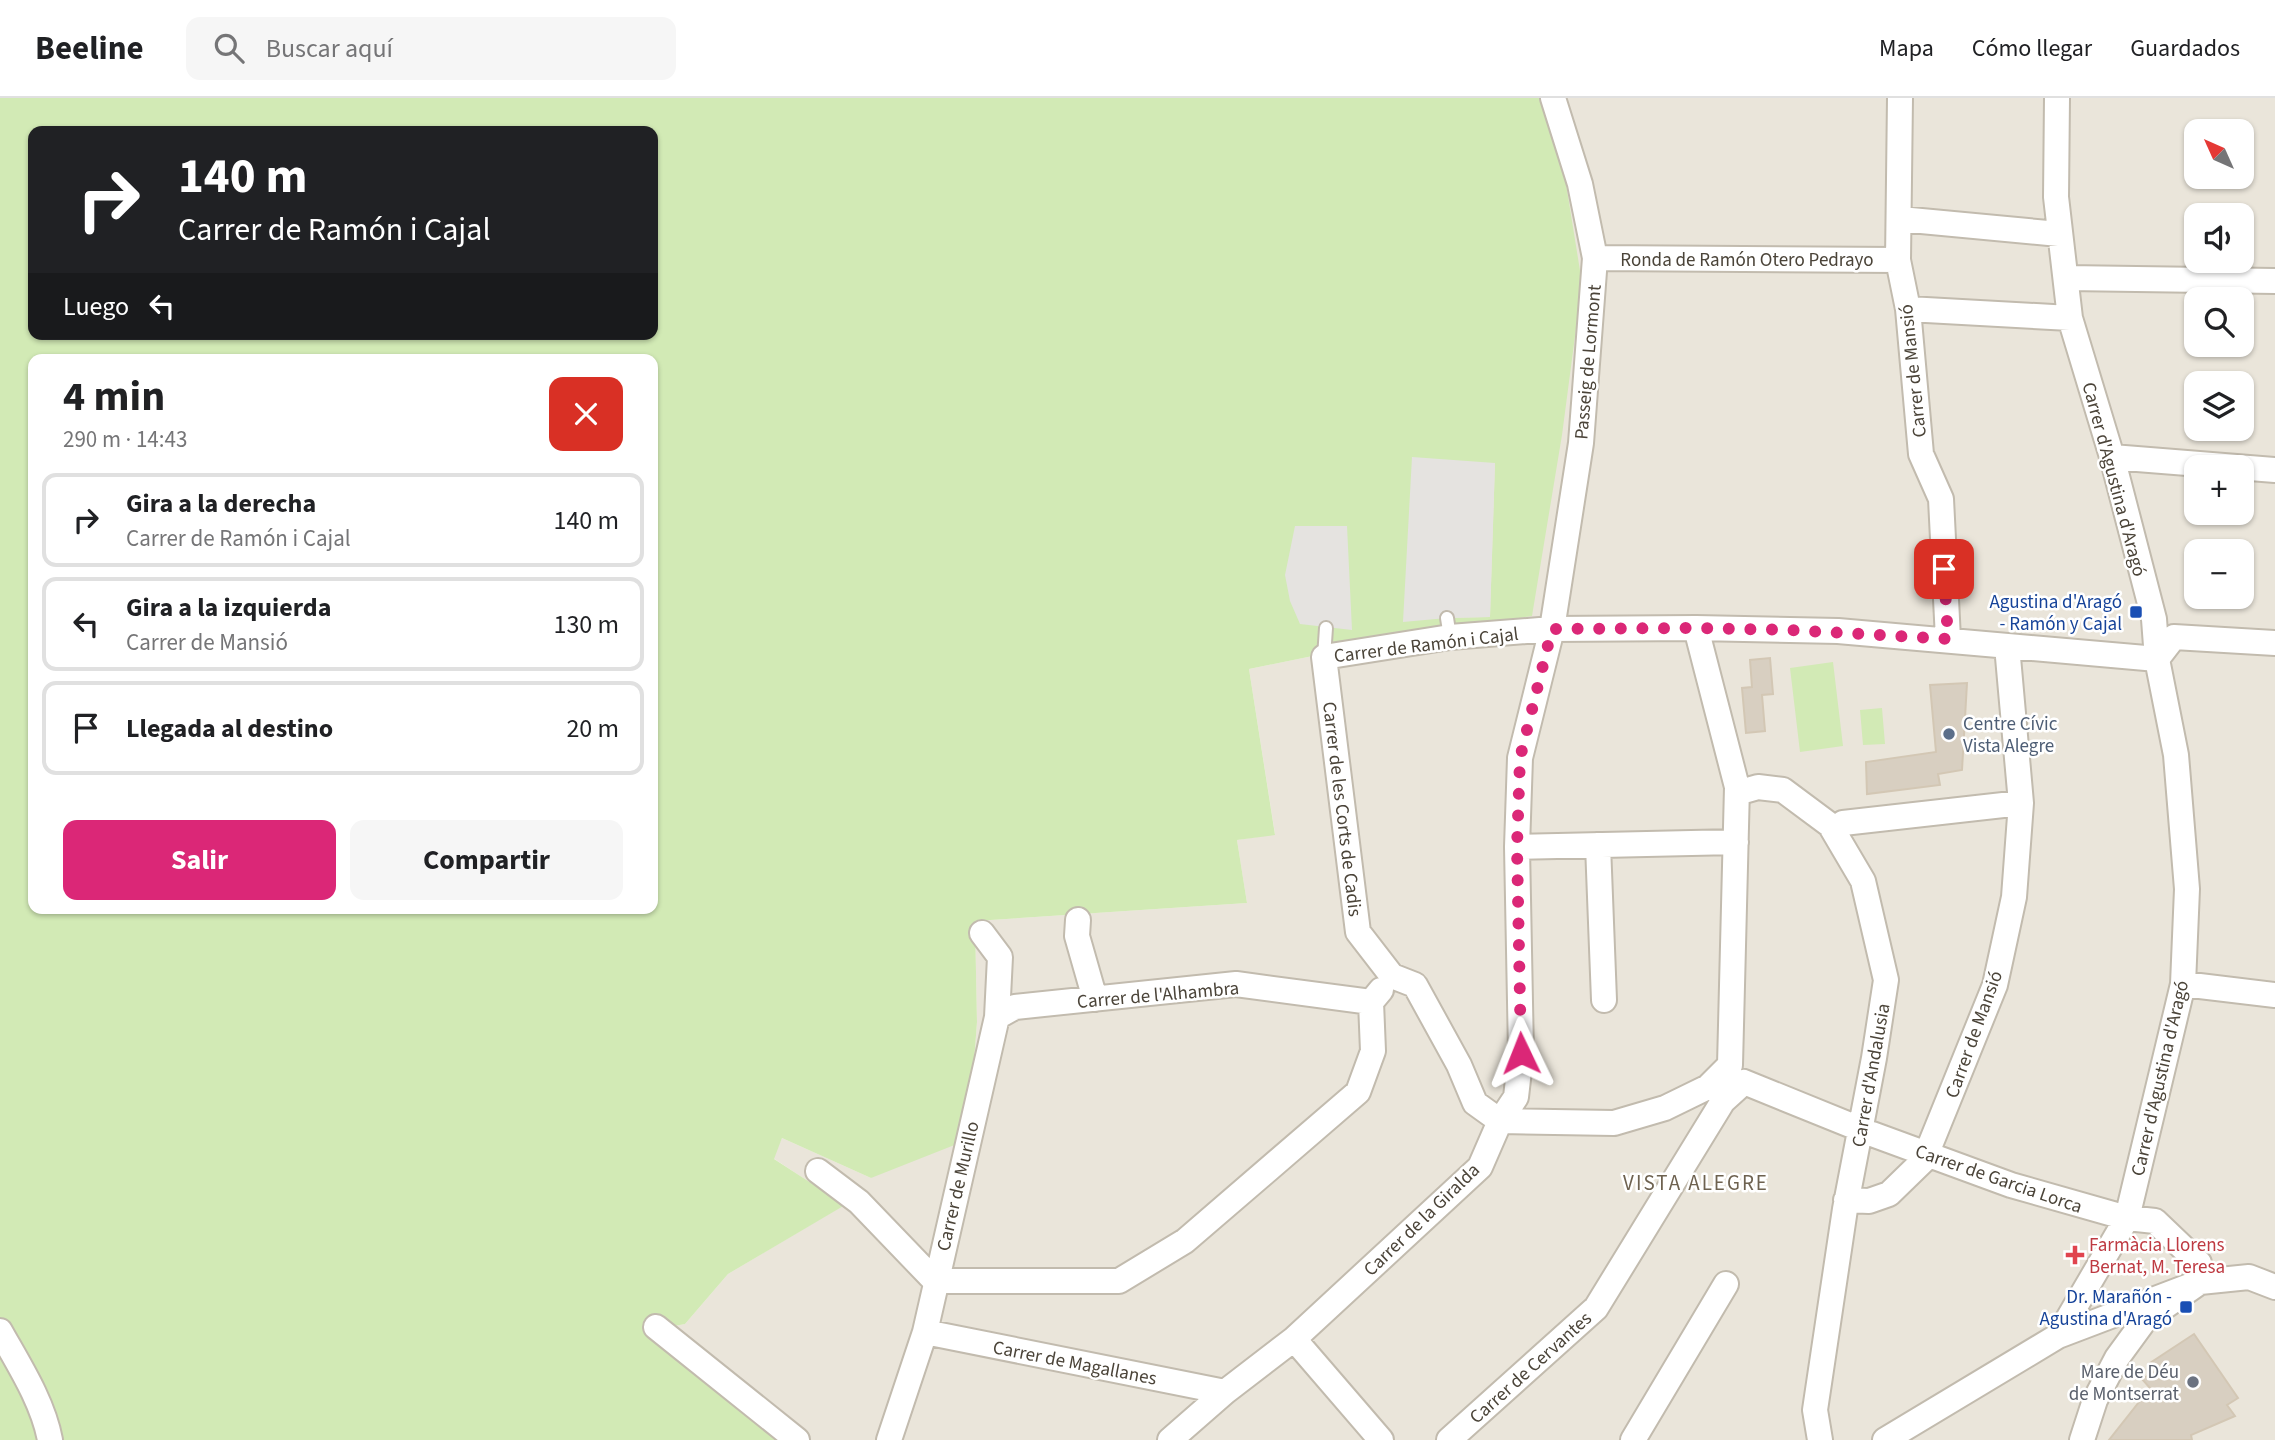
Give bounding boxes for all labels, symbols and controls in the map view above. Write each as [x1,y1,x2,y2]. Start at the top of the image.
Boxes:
search box [186,17,676,80]
text: Beeline [35,25,144,72]
icon: search [210,29,248,67]
text: Buscar aquí [266,30,393,67]
text: Mapa [1879,31,1934,66]
text: Cómo llegar [1972,31,2092,66]
text: Guardados [2130,31,2240,66]
north arrow [2184,119,2254,189]
map controls [2184,119,2254,609]
text: 140 m [178,142,307,212]
icon: right [63,154,154,245]
button: sound [2184,203,2254,273]
text: Carrer de Ramón i Cajal [178,207,491,253]
street label: Ronda de Ramón Otero Pedrayo [1620,247,1874,274]
street label: Passeig de Lormont [1568,283,1609,441]
icon: left [143,287,181,325]
button: search [2184,287,2254,357]
text: Luego [63,288,129,325]
street label: Carrer de Mansió [1893,303,1934,439]
text: 4 min [63,367,165,427]
button: layers [2184,371,2254,441]
button: close [549,377,623,451]
street label: Carrer d'Agustina d'Aragó [2075,379,2152,579]
text: 290 m · 14:43 [63,423,187,456]
button: + [2184,455,2254,525]
text: Gira a la derecha [126,485,316,522]
icon: right [67,501,105,539]
text: 140 m [553,502,619,539]
text: Carrer de Ramón i Cajal [126,522,351,555]
pin [1914,539,1974,599]
button: − [2184,539,2254,609]
icon: arrive [1925,550,1963,588]
text: Gira a la izquierda [126,589,331,626]
place label: Agustina d'Aragó - Ramón y Cajal [1989,589,2122,638]
marker: Agustina d'Aragó - Ramón y Cajal [2128,604,2144,620]
icon: left [67,605,105,643]
text: 130 m [553,606,619,643]
street label: Carrer de Ramón i Cajal [1332,621,1520,670]
text: Carrer de Mansió [126,626,288,659]
street label: Carrer de les Corts de Cadis [1315,700,1368,918]
icon: arrive [67,709,105,747]
text: Llegada al destino [126,710,333,747]
text: 20 m [566,710,619,747]
place label: Centre Cívic Vista Alegre [1963,711,2058,760]
marker: Centre Cívic Vista Alegre [1941,726,1957,742]
button: Salir [63,820,336,900]
button: Compartir [350,820,623,900]
street label: Carrer de Mansió [1939,967,2010,1102]
street label: Carrer de l'Alhambra [1076,975,1240,1016]
street label: Carrer d'Agustina d'Aragó [2125,978,2196,1179]
street label: Carrer d'Andalusia [1846,1001,1897,1149]
position arrow [1484,1016,1558,1090]
street label: Carrer de Murillo [930,1119,987,1254]
street label: Carrer de Garcia Lorca [1911,1138,2086,1221]
street label: Carrer de la Giralda [1358,1157,1486,1283]
district label: VISTA ALEGRE [1623,1168,1769,1198]
place label: Farmàcia Llorens Bernat, M. Teresa [2089,1232,2225,1281]
marker: Farmàcia Llorens Bernat, M. Teresa [2067,1247,2083,1263]
place label: Dr. Marañón - Agustina d'Aragó [2039,1284,2172,1333]
marker: Dr. Marañón - Agustina d'Aragó [2178,1299,2194,1315]
street label: Carrer de Cervantes [1464,1306,1598,1430]
street label: Carrer de Magallanes [991,1334,1159,1393]
place label: Mare de Déu de Montserrat [2069,1359,2180,1408]
marker: Mare de Déu de Montserrat [2185,1374,2201,1390]

